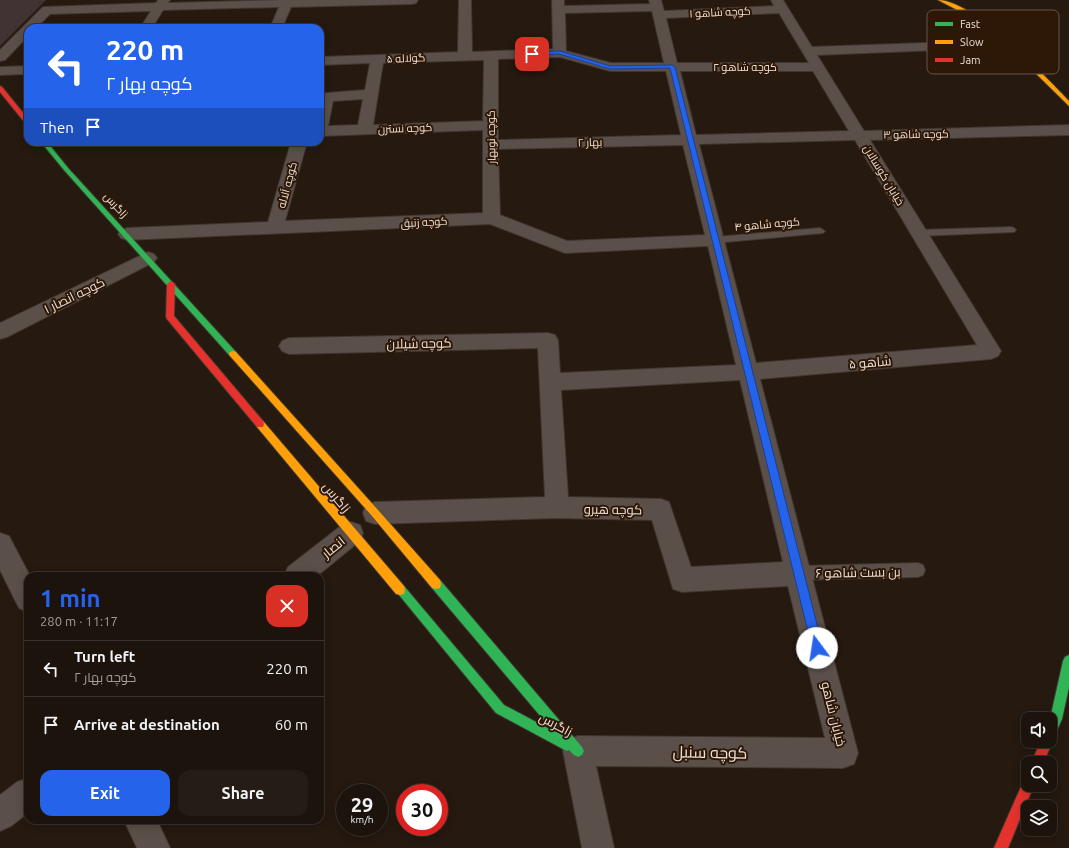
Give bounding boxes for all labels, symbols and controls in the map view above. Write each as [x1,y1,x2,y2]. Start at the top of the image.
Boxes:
street label: کوچه شاهو ۱ [689,4,751,21]
legend [927,10,1059,74]
text: Fast [960,18,981,30]
text: 220 m [106,34,184,65]
text: Slow [960,36,984,48]
pin [515,37,549,71]
icon: left [40,40,92,92]
icon: arrive [521,43,543,65]
street label: گولاله ۵ [386,51,426,66]
text: Jam [960,54,981,66]
street label: کوچه شاهو ۲ [713,61,777,74]
text: کوچه بهار ۲ [106,73,193,93]
street label: کوچه نوبهار [485,110,498,165]
icon: arrive [82,116,104,138]
text: Then [40,119,74,136]
street label: کوچه نسترن [378,121,433,136]
street label: کوچه شاهو ۳ [883,127,949,142]
street label: بهار ۲ [577,136,603,149]
street label: خیابان کوسالان [860,143,907,208]
street label: کوچه آلاله [275,160,300,210]
street label: زاگرس [101,190,131,221]
street label: کوچه زنبق [400,215,448,230]
street label: کوچه شاهو ۴ [734,215,800,234]
street label: کوچه انصار ۱ [41,274,108,318]
street label: کوچه شیلان [386,335,452,354]
street label: شاهو ۵ [848,353,892,372]
street label: زاگرس [320,479,354,516]
street label: کوچه هیرو [584,501,642,520]
street label: انصار [318,534,348,562]
street label: بن بست شاهو ۶ [815,564,901,581]
text: 1 min [40,585,101,612]
button: close [266,585,308,627]
text: 280 m · 11:17 [40,614,118,628]
position arrow [796,627,838,669]
text: Turn left [74,648,135,665]
icon: left [40,658,62,680]
text: 220 m [266,660,308,677]
text: کوچه بهار ۲ [74,670,137,684]
street label: خیابان شاهو [818,680,849,748]
street label: زاگرس [537,710,575,739]
map controls [1021,712,1057,836]
button: sound [1021,712,1057,748]
icon: arrive [40,714,62,736]
text: Arrive at destination [74,716,220,733]
text: 60 m [275,716,308,733]
street label: کوچه سنبل [672,742,748,765]
button: search [1021,756,1057,792]
button: Exit [40,770,170,816]
button: Share [178,770,308,816]
speed limit sign: 30 [396,784,448,836]
text: 29 [351,793,373,816]
button: layers [1021,800,1057,836]
text: km/h [350,814,374,825]

